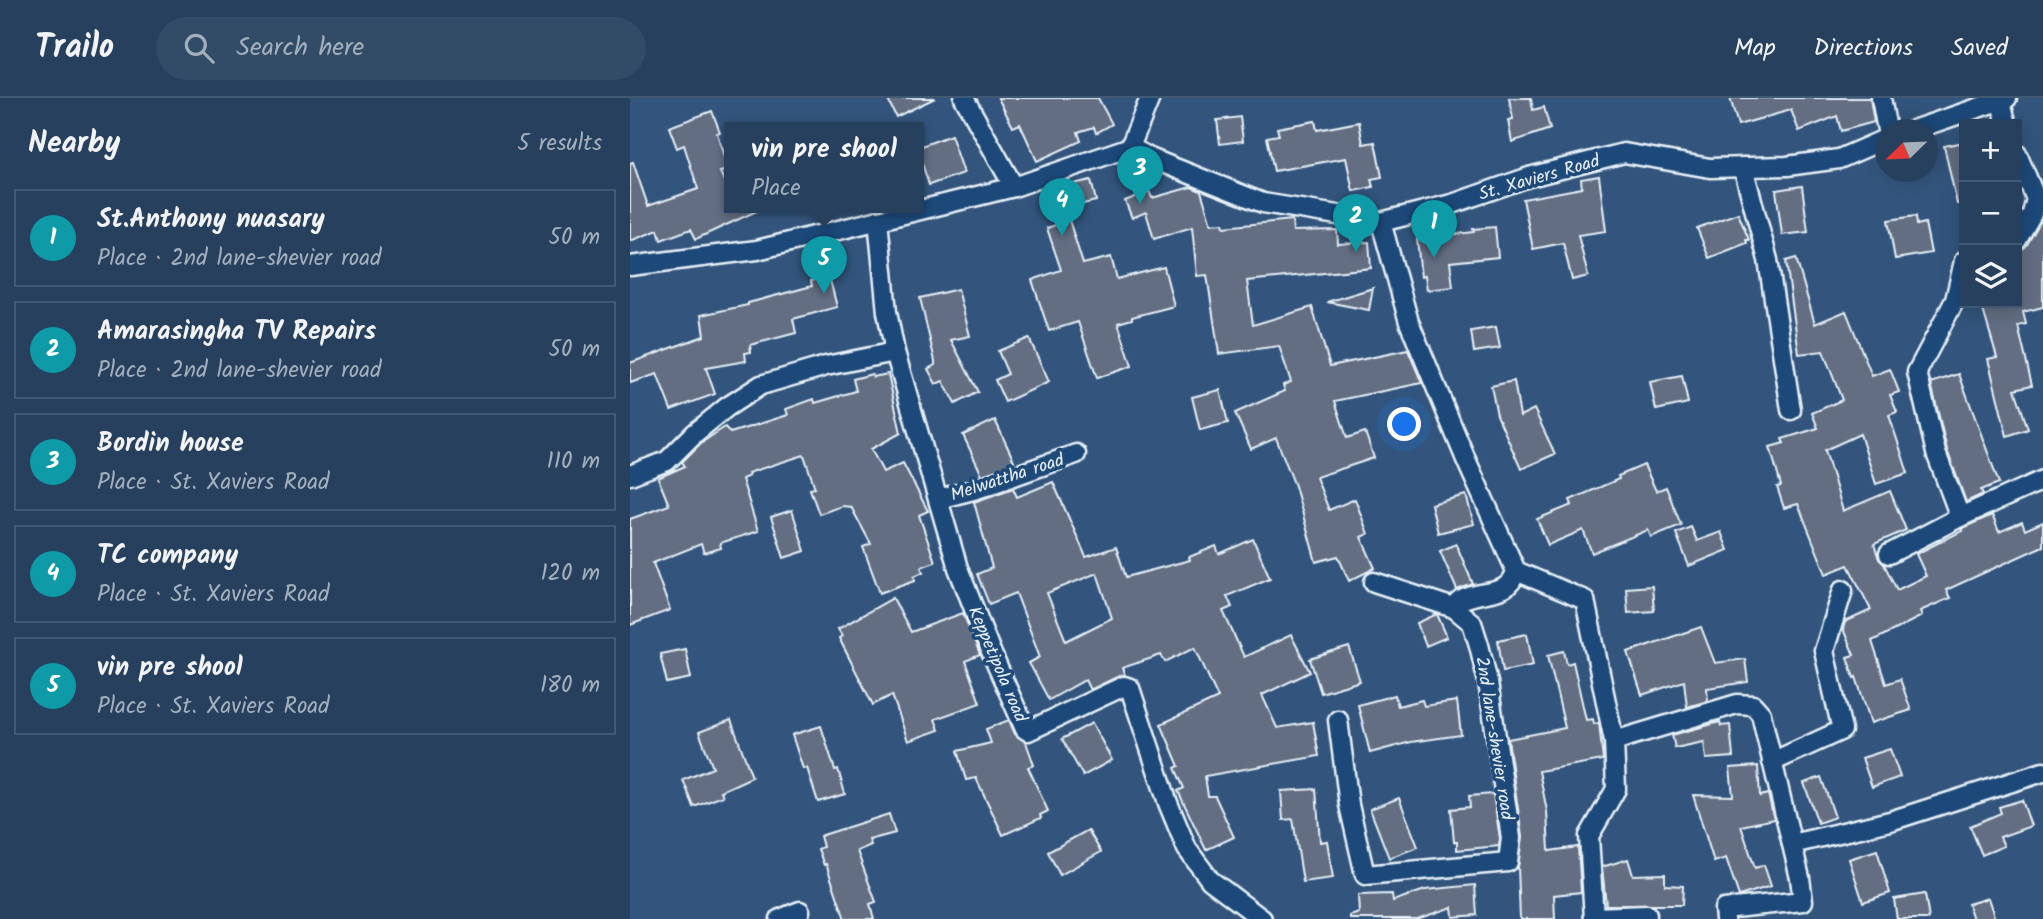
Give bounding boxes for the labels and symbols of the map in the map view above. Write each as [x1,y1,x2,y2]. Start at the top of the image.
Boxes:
north arrow [1875,119,1938,182]
pin: 3 [1117,146,1163,204]
street label: St. Xaviers Road [1476,147,1604,210]
pin: 4 [1039,178,1085,236]
pin: 2 [1333,194,1379,252]
pin: 1 [1411,200,1457,258]
pin: 5 [801,236,847,294]
your location [1387,407,1421,441]
street label: Melwattha road [947,446,1069,510]
street label: Keppetipola road [959,602,1035,728]
street label: 2nd lane-shevier road [1466,654,1521,823]

